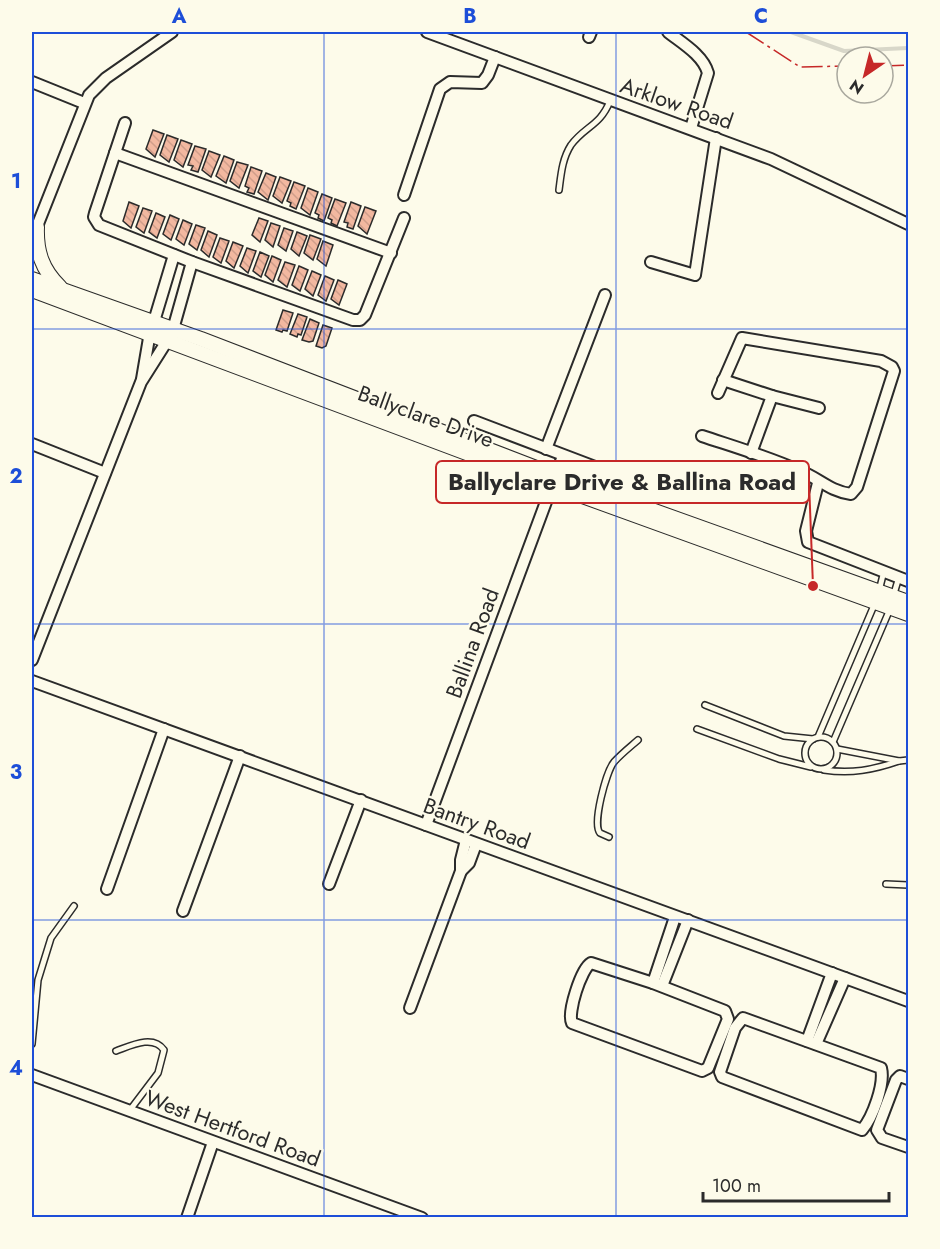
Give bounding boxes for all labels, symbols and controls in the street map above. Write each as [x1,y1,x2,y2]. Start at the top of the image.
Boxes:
text: A [171,2,187,31]
text: B [463,2,477,31]
text: C [754,2,768,31]
north arrow [835,45,895,105]
street label: Arklow Road [616,69,738,137]
text: N [845,74,868,100]
text: 1 [11,167,21,196]
street label: Ballyclare Drive [354,377,498,455]
callout: Ballyclare Drive & Ballina Road [436,461,809,503]
text: 2 [9,462,23,491]
text: Ballyclare Drive & Ballina Road [448,464,796,499]
street label: Ballina Road [437,584,507,702]
text: 3 [10,758,22,787]
street label: Bantry Road [419,789,535,857]
text: 4 [9,1054,23,1083]
street label: West Hertford Road [141,1081,325,1175]
scale bar [703,1165,889,1203]
text: 100 m [712,1173,761,1199]

